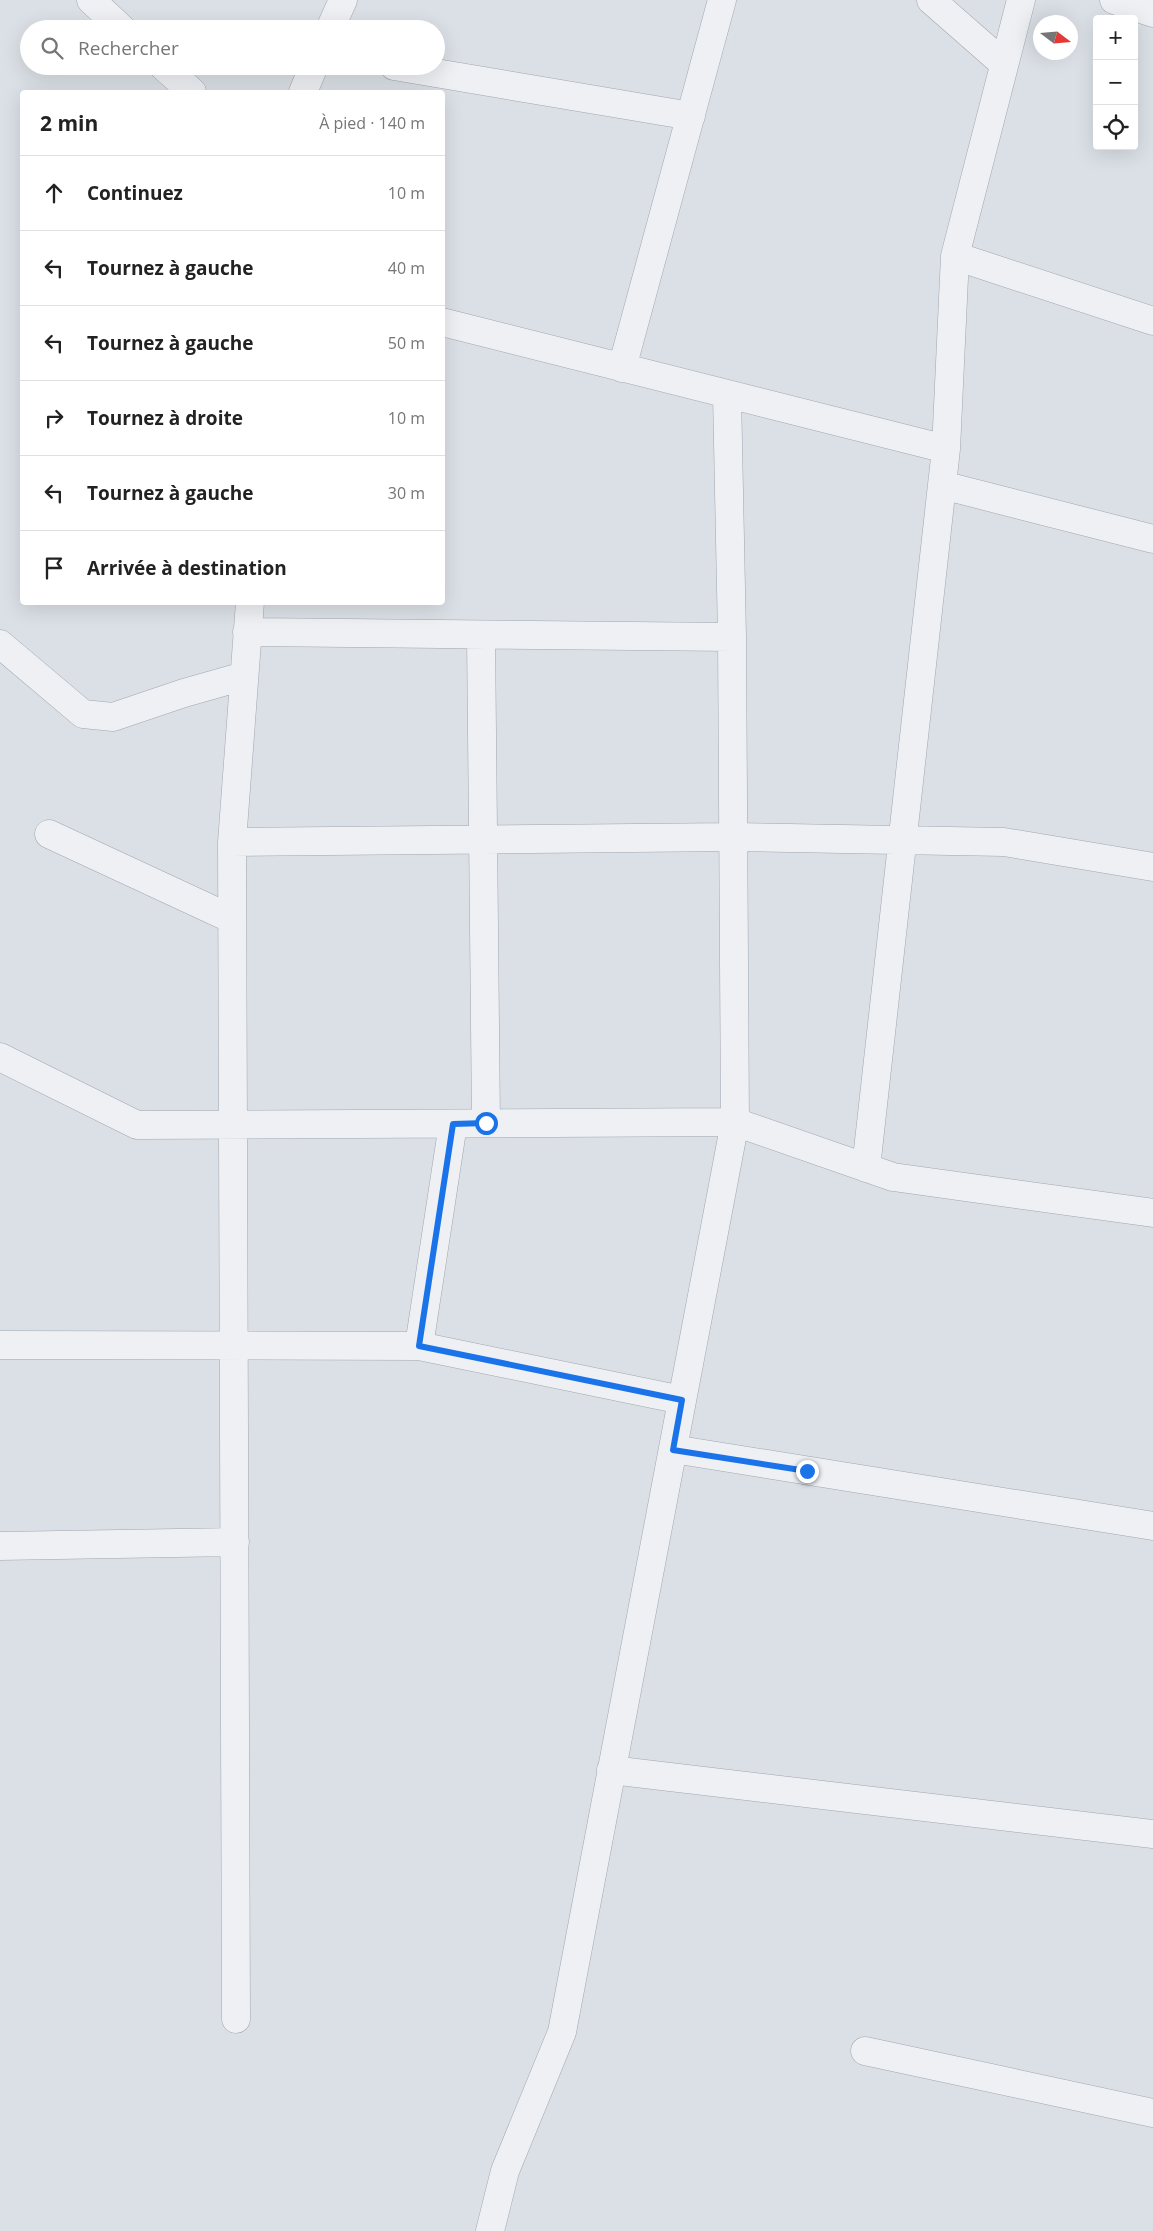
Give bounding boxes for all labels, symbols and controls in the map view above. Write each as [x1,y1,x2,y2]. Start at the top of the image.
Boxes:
north arrow [1033,15,1078,60]
map controls [1093,15,1138,150]
button: + [1093,15,1138,60]
search box [20,20,445,75]
icon: search [38,34,66,62]
text: Rechercher [78,35,179,61]
button: − [1093,60,1138,105]
button: locate [1093,105,1138,150]
text: 2 min [40,109,98,137]
text: À pied · 140 m [319,112,425,134]
icon: ahead [40,179,68,207]
text: Continuez [87,180,183,206]
text: 10 m [388,182,425,204]
icon: left [40,254,68,282]
text: Tournez à gauche [87,255,253,281]
text: 40 m [388,257,425,279]
icon: left [40,329,68,357]
text: Tournez à gauche [87,330,253,356]
text: 50 m [388,332,425,354]
icon: right [40,404,68,432]
text: Tournez à droite [87,405,243,431]
text: 10 m [388,407,425,429]
icon: left [40,479,68,507]
text: Tournez à gauche [87,480,253,506]
text: 30 m [388,482,425,504]
icon: arrive [40,554,68,582]
text: Arrivée à destination [87,555,287,581]
route start [475,1112,498,1135]
route end [796,1460,819,1483]

